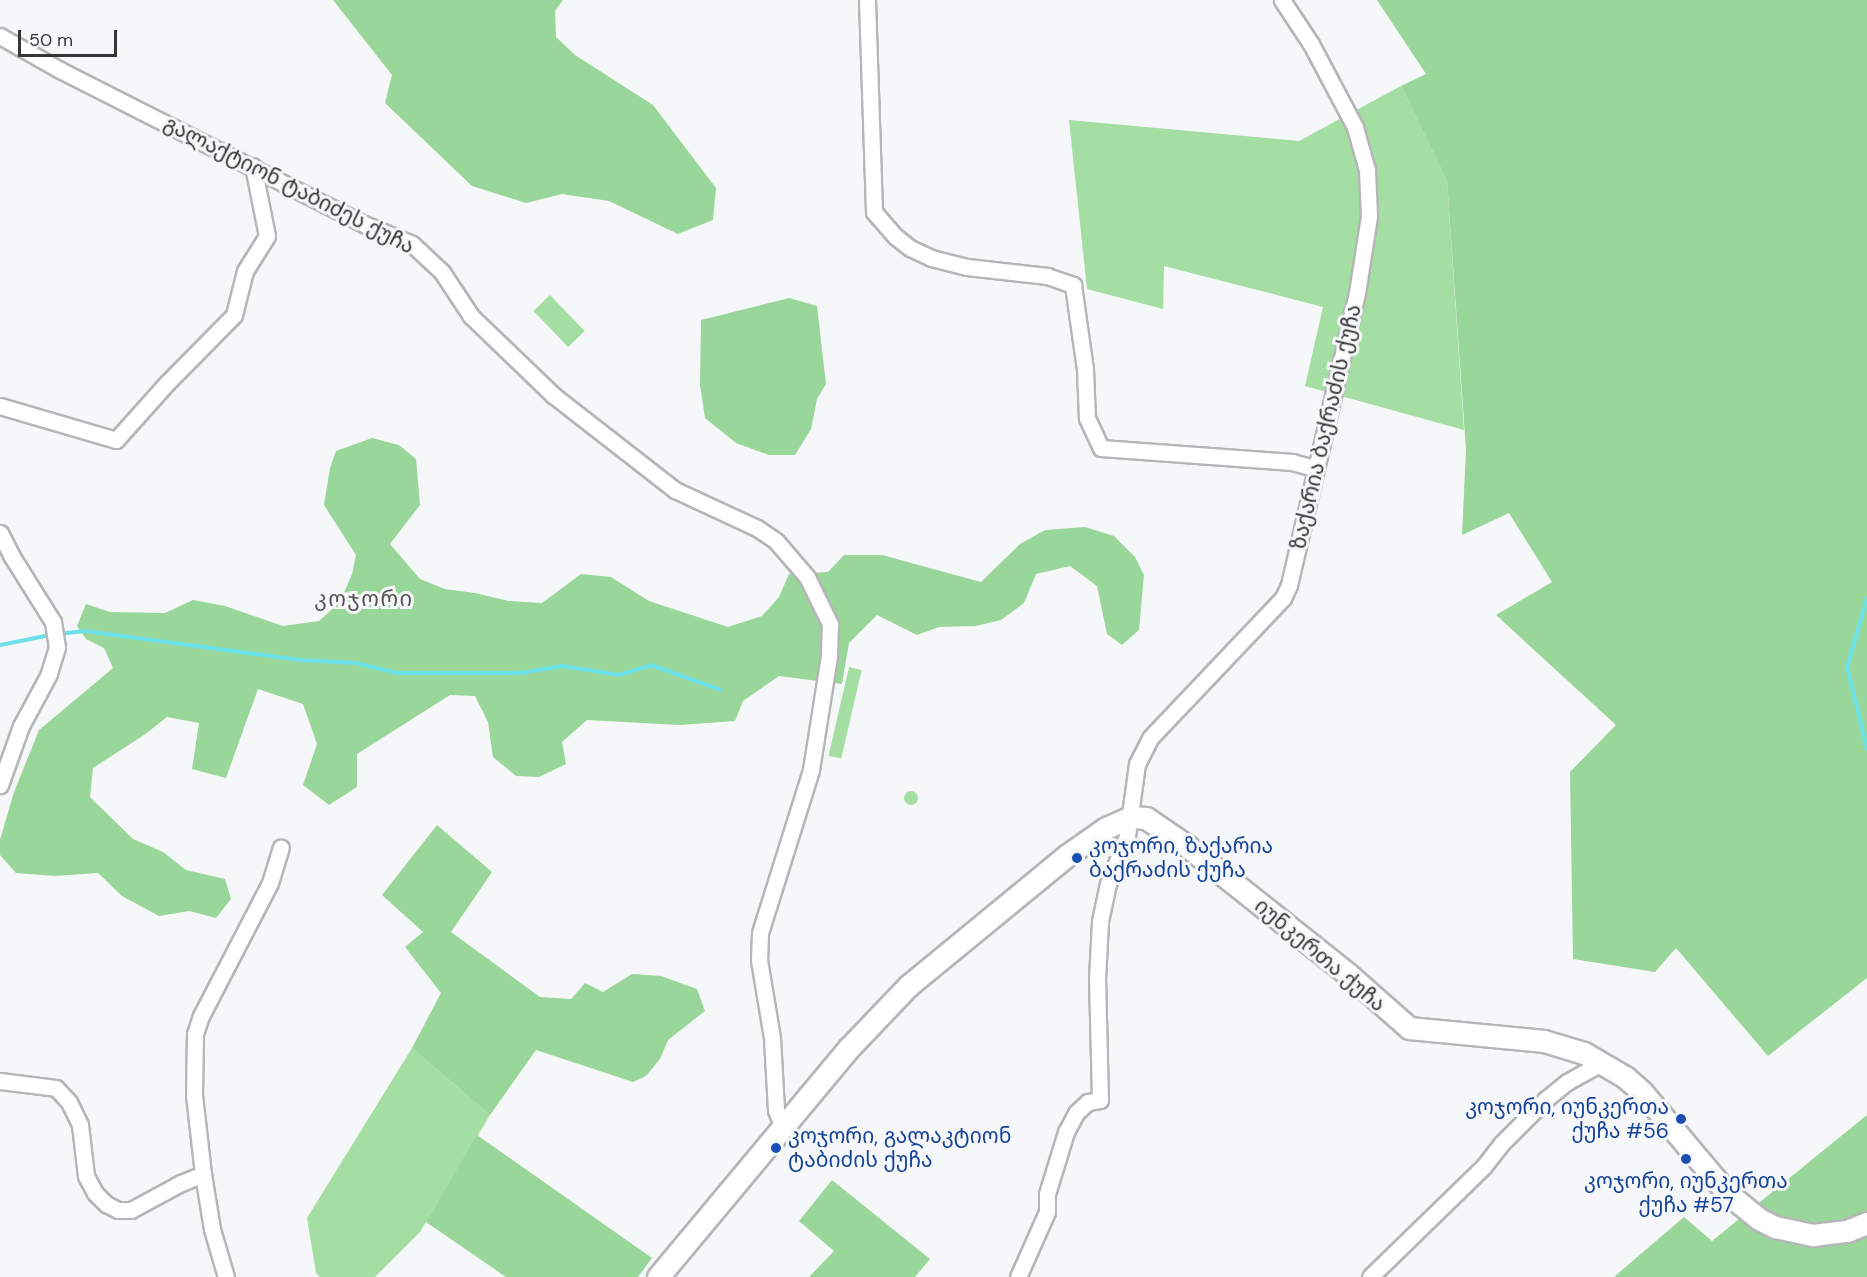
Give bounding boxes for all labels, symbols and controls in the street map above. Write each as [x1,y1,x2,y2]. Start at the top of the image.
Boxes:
scale bar [21,18,120,56]
text: 50 m [29,28,73,52]
street label: გალაქტიონ ტაბიძეს ქუჩა [160,111,418,259]
street label: ზაქარია ბაქრაძის ქუჩა [1286,302,1366,552]
district label: კოჯორი [314,586,414,612]
place label: კოჯორი, ზაქარია ბაქრაძის ქუჩა [1089,833,1273,883]
marker: კოჯორი, ზაქარია ბაქრაძის ქუჩა [1070,851,1084,865]
street label: იუნკერთა ქუჩა [1250,893,1390,1017]
place label: კოჯორი, იუნკერთა ქუჩა #56 [1465,1094,1669,1144]
marker: კოჯორი, იუნკერთა ქუჩა #56 [1674,1112,1688,1126]
place label: კოჯორი, გალაკტიონ ტაბიძის ქუჩა [788,1123,1011,1173]
marker: კოჯორი, გალაკტიონ ტაბიძის ქუჩა [769,1141,783,1155]
marker: კოჯორი, იუნკერთა ქუჩა #57 [1679,1152,1693,1166]
place label: კოჯორი, იუნკერთა ქუჩა #57 [1584,1168,1788,1218]

